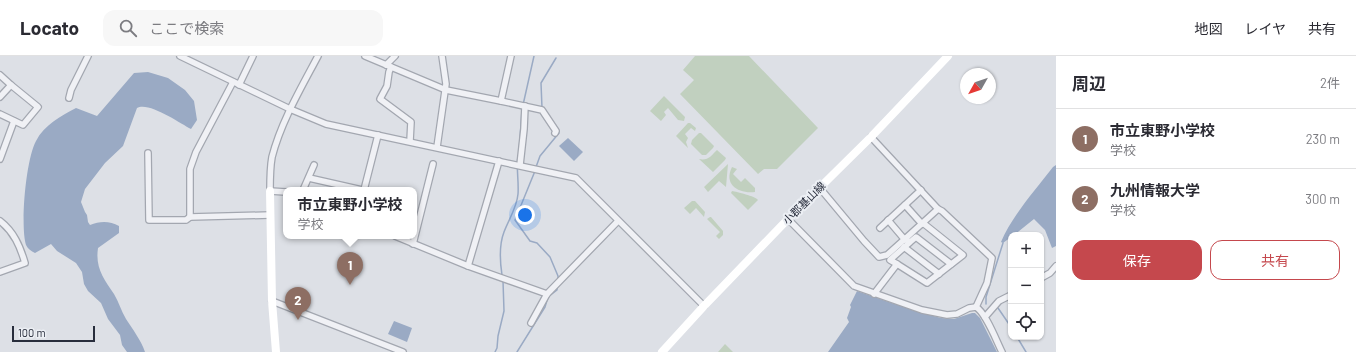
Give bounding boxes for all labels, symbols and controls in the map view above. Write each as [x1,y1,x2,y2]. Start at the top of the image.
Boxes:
search box [103,10,383,46]
text: Locato [20,16,79,39]
icon: search [117,17,139,39]
text: ここで検索 [149,19,224,37]
text: 地図 [1194,20,1222,37]
text: レイヤ [1244,20,1286,37]
text: 共有 [1308,20,1336,37]
north arrow [960,68,996,104]
text: 周辺 [1072,73,1106,93]
text: 2件 [1320,75,1340,91]
text: 市立東野小学校 [1110,121,1215,139]
text: 1 [1083,131,1087,147]
text: 230 m [1306,131,1340,147]
text: 学校 [1110,142,1136,158]
street label: 小郡基山線 [780,179,828,227]
text: 九州情報大学 [1110,181,1200,199]
popup [283,187,417,239]
text: 2 [1081,191,1089,207]
text: 300 m [1305,191,1340,207]
text: 市立東野小学校 [297,195,403,213]
text: 学校 [1110,202,1136,218]
your location [515,205,535,225]
text: 学校 [297,216,324,232]
map controls [1008,232,1044,340]
button: + [1008,232,1044,268]
button: 保存 [1072,240,1202,280]
button: 共有 [1210,240,1340,280]
pin: 1 [337,252,363,285]
button: − [1008,268,1044,304]
pin: 2 [285,287,311,320]
button: locate [1008,304,1044,340]
scale bar [12,324,95,343]
text: 100 m [18,326,46,339]

